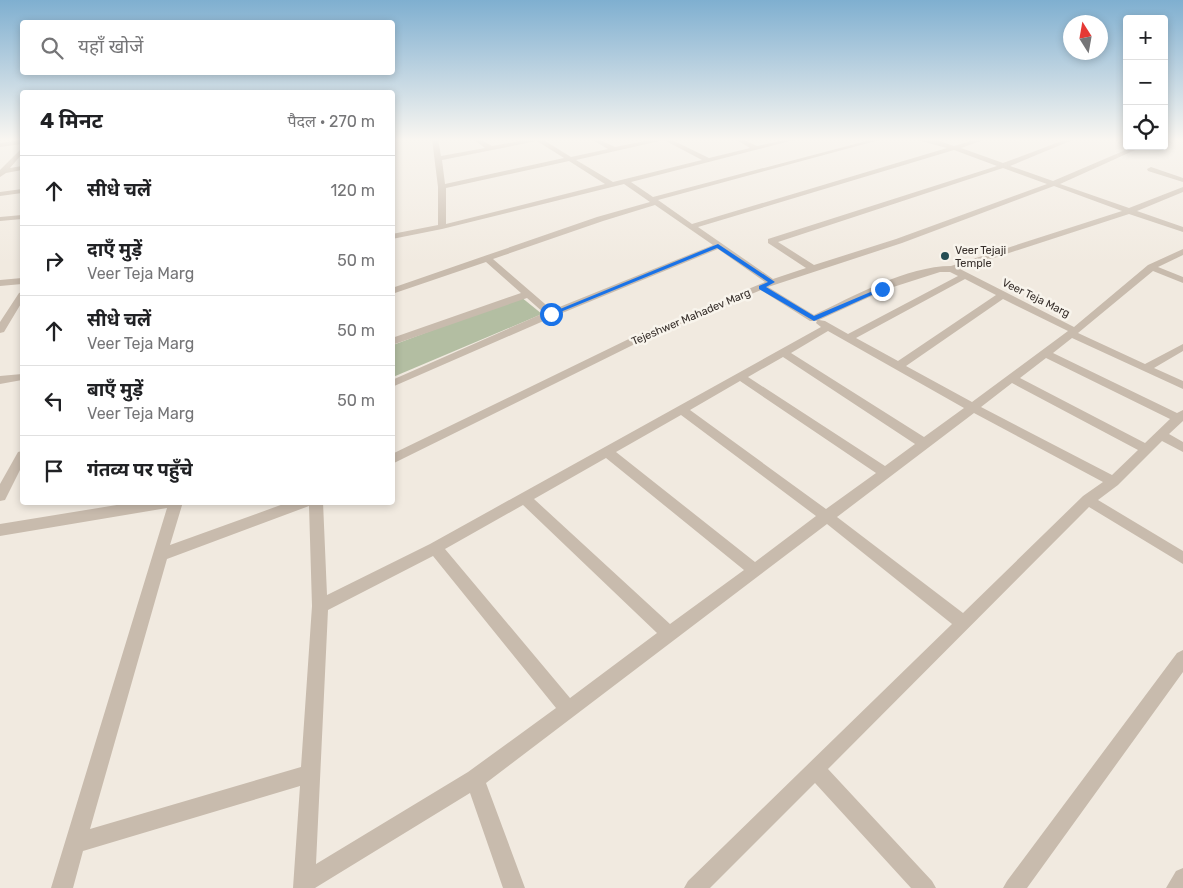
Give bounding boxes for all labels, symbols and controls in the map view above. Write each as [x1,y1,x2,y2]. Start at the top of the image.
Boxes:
north arrow [1063,15,1108,60]
map controls [1123,15,1168,150]
button: + [1123,15,1168,60]
search box [20,20,395,75]
icon: search [38,34,66,62]
text: यहाँ खोजें [78,35,143,58]
button: − [1123,60,1168,105]
button: locate [1123,105,1168,150]
text: 4 मिनट [40,108,103,133]
text: पैदल · 270 m [288,112,375,131]
icon: ahead [40,177,68,205]
text: सीधे चलें [87,178,151,201]
text: 120 m [330,181,375,200]
text: दाएँ मुड़ें [87,238,142,261]
place label: Veer Tejaji Temple [955,244,1006,270]
icon: right [40,247,68,275]
marker: Veer Tejaji Temple [939,250,951,262]
text: 50 m [337,251,375,270]
text: Veer Teja Marg [87,264,194,283]
street label: Veer Teja Marg [1000,276,1072,320]
route end [871,278,894,301]
street label: Tejeshwer Mahadev Marg [629,286,753,348]
route start [540,303,563,326]
text: सीधे चलें [87,308,151,331]
icon: ahead [40,317,68,345]
text: 50 m [337,321,375,340]
text: Veer Teja Marg [87,334,194,353]
text: बाएँ मुड़ें [87,378,143,401]
icon: left [40,387,68,415]
text: 50 m [337,391,375,410]
text: Veer Teja Marg [87,404,194,423]
icon: arrive [40,457,68,485]
text: गंतव्य पर पहुँचे [87,458,193,481]

